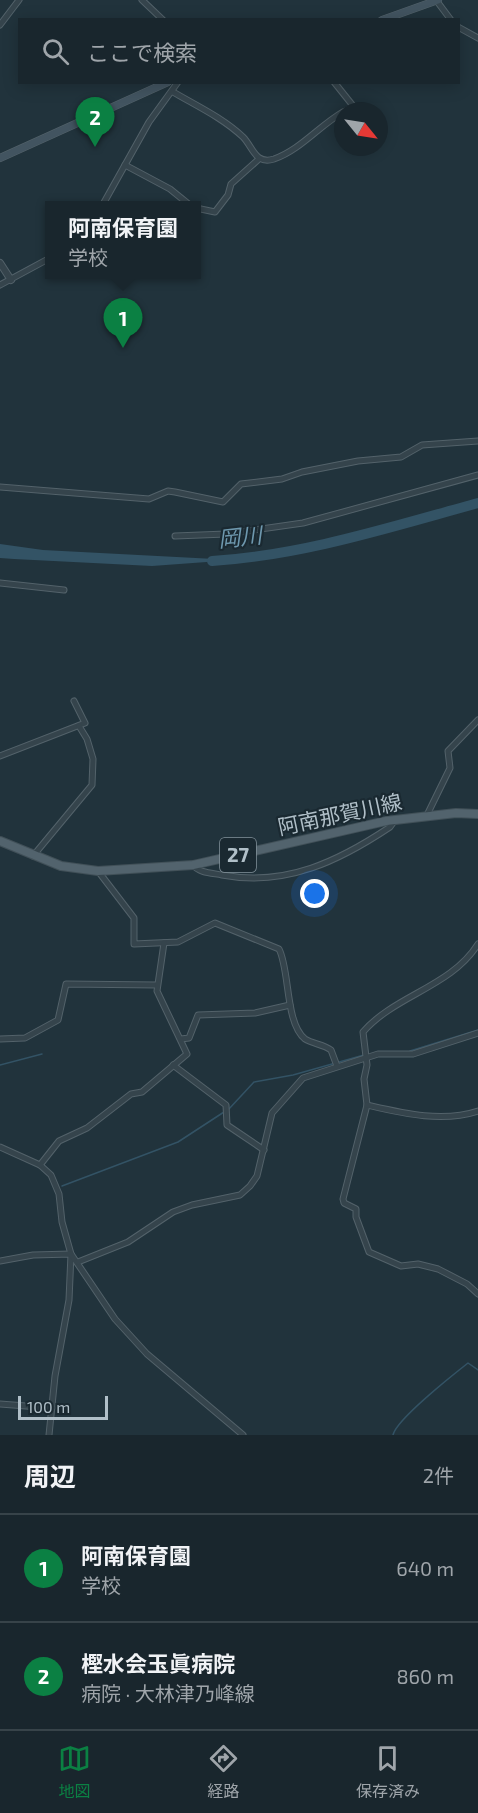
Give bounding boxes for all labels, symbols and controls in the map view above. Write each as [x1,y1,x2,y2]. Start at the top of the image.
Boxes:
search box [18,18,460,84]
icon: search [39,35,72,68]
text: ここで検索 [87,39,197,65]
pin: 2 [76,98,115,147]
north arrow [334,102,388,156]
popup [45,201,201,279]
text: 阿南保育園 [68,214,178,240]
text: 学校 [68,245,108,269]
pin: 1 [104,298,142,348]
water label: 岡川 [217,521,265,551]
street label: 阿南那賀川線 [275,788,404,839]
road number: 27 [220,838,256,872]
your location [300,879,329,908]
scale bar [18,1393,108,1420]
text: 100 m [27,1397,70,1416]
text: 周辺 [24,1460,76,1491]
text: 2件 [423,1463,454,1487]
text: 阿南保育園 [81,1542,191,1568]
text: 1 [39,1556,48,1580]
text: 640 m [396,1556,454,1580]
text: 学校 [81,1573,121,1597]
text: 樫水会玉眞病院 [81,1650,235,1676]
text: 2 [38,1664,49,1688]
text: 860 m [396,1664,454,1688]
text: 病院 · 大林津乃峰線 [81,1681,255,1705]
tab: 地図 [58,1742,91,1802]
tab: 経路 [207,1742,240,1802]
tab: 保存済み [356,1742,420,1802]

